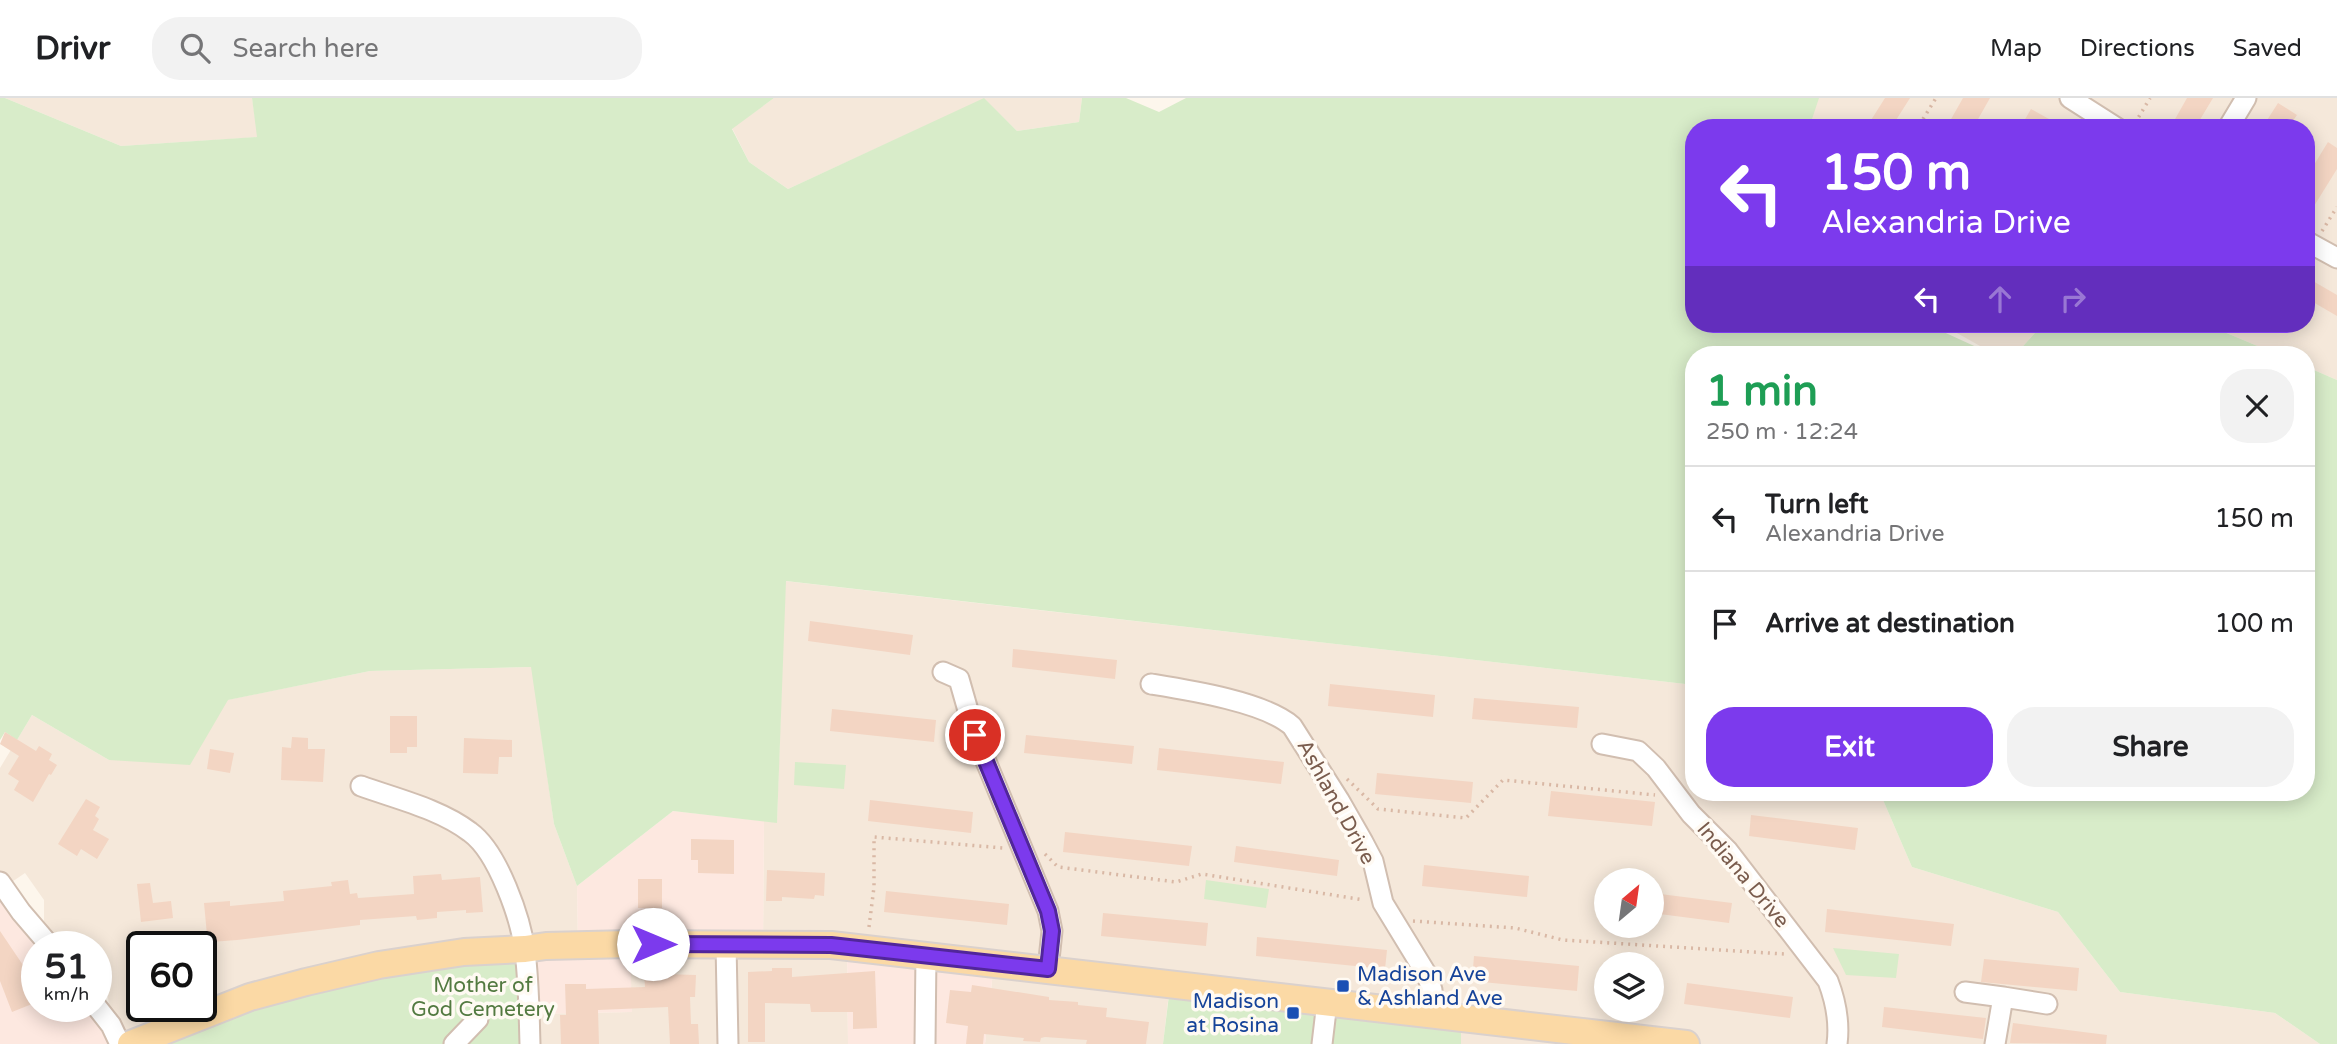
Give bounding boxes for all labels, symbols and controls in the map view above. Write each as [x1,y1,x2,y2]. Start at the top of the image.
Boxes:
search box [152,17,642,80]
text: Drivr [35,29,110,68]
icon: search [176,29,214,67]
text: Search here [232,33,379,64]
text: Map [1990,34,2042,63]
text: Directions [2080,34,2195,63]
text: Saved [2233,34,2302,63]
text: 150 m [1821,144,1971,203]
icon: left [1706,147,1797,238]
text: Alexandria Drive [1821,204,2071,242]
icon: left [1908,280,1946,318]
icon: ahead [1981,280,2019,318]
icon: right [2054,280,2092,318]
text: 1 min [1706,366,1818,417]
button: close [2220,369,2294,443]
text: 250 m · 12:24 [1706,418,1858,446]
text: Turn left [1765,489,1868,520]
icon: left [1706,500,1744,538]
text: 150 m [2214,503,2294,534]
text: Alexandria Drive [1765,520,1945,548]
icon: arrive [1706,605,1744,643]
text: Arrive at destination [1765,608,2015,639]
text: 100 m [2214,608,2294,639]
pin [945,705,1005,765]
button: Exit [1706,707,1993,787]
button: Share [2007,707,2294,787]
icon: arrive [956,716,994,754]
street label: Ashland Drive [1291,735,1381,869]
street label: Indiana Drive [1691,817,1795,933]
north arrow [1594,868,1664,938]
map controls [1594,868,1664,1022]
position arrow [616,907,690,981]
speed limit sign: 60 [126,931,217,1022]
text: 51 [45,946,88,988]
button: layers [1594,952,1664,1022]
place label: Madison Ave & Ashland Ave [1357,962,1503,1011]
park label: Mother of God Cemetery [411,973,555,1022]
marker: Madison Ave & Ashland Ave [1335,978,1351,994]
text: km/h [44,983,89,1005]
place label: Madison at Rosina [1186,989,1279,1038]
marker: Madison at Rosina [1285,1005,1301,1021]

